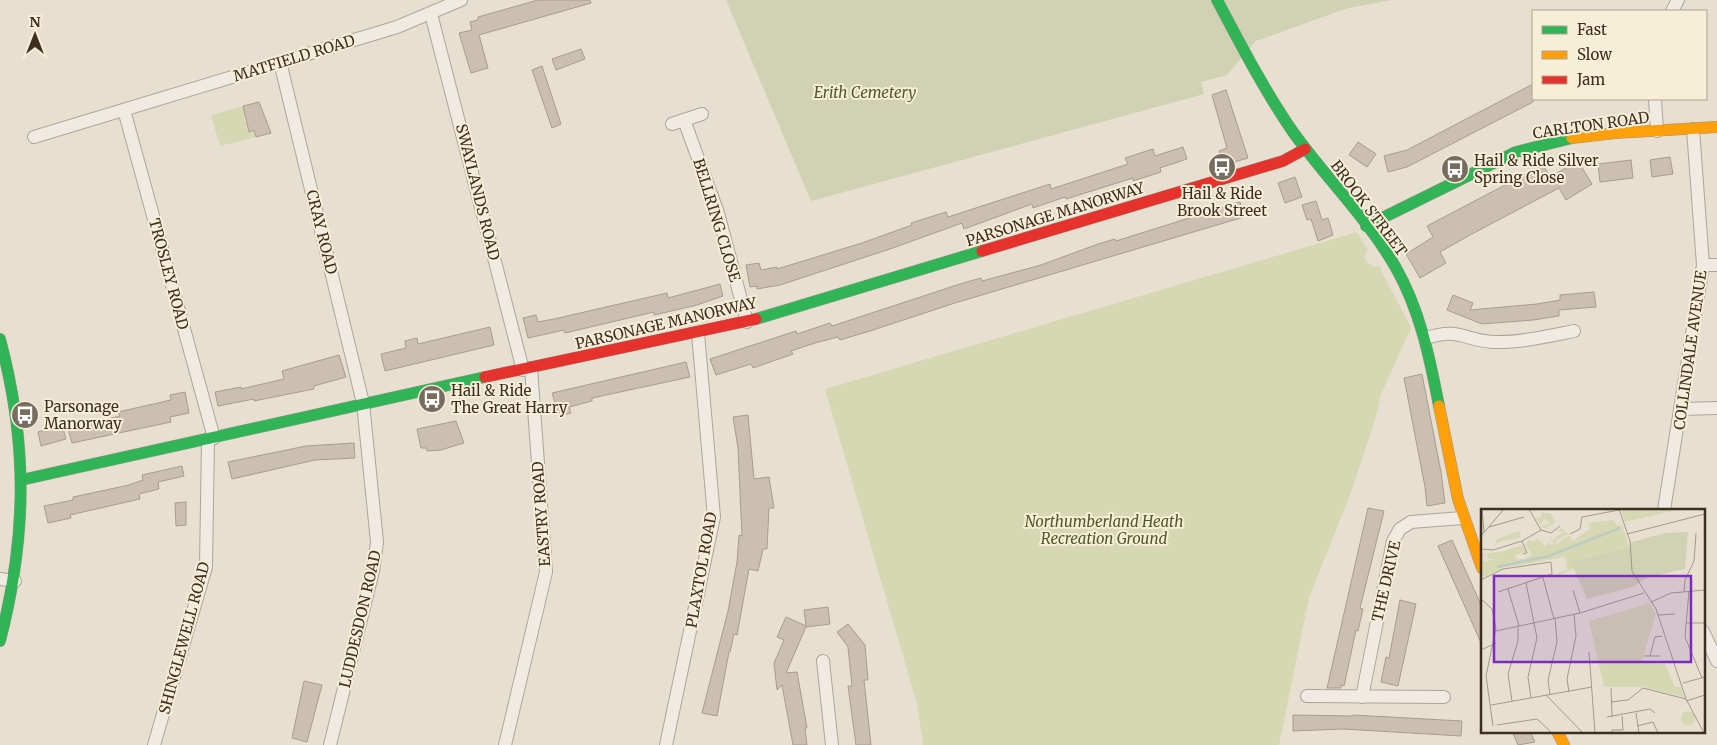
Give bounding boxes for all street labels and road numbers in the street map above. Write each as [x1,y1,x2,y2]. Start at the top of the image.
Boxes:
street label: MATFIELD ROAD [231,30,357,86]
street label: CARLTON ROAD [1531,107,1651,143]
street label: SWAYLANDS ROAD [452,122,504,262]
street label: BELLRING CLOSE [689,156,745,284]
street label: BROOK STREET [1327,156,1412,260]
street label: PARSONAGE MANORWAY [963,178,1147,250]
street label: CRAY ROAD [302,188,342,276]
street label: TROSLEY ROAD [145,216,193,332]
street label: COLLINDALE AVENUE [1669,269,1711,431]
street label: PARSONAGE MANORWAY [573,293,759,353]
street label: EASTRY ROAD [528,461,554,567]
street label: PLAXTOL ROAD [681,511,721,629]
street label: THE DRIVE [1367,538,1405,623]
street label: LUDDESDON ROAD [335,548,385,690]
street label: SHINGLEWELL ROAD [155,560,213,716]

